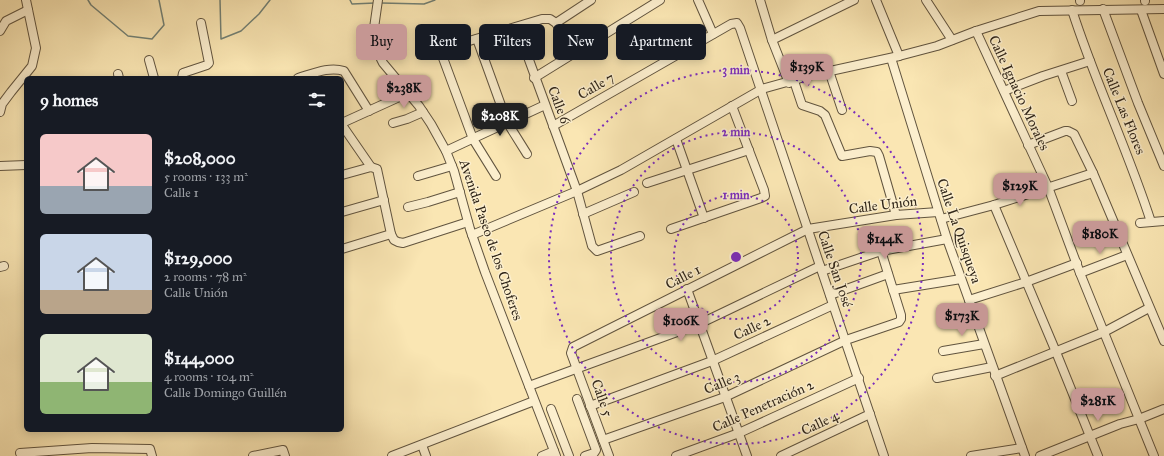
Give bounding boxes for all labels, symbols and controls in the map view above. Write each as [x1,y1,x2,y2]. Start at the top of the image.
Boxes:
chip: Buy [356,24,407,60]
chip: Rent [415,24,471,60]
chip: Filters [479,24,545,60]
chip: New [553,24,608,60]
chip: Apartment [616,24,706,60]
street label: Calle Ignacio Morales [985,33,1053,153]
pin: $139K [779,54,835,88]
text: $139K [790,59,824,75]
text: 3 min [722,63,750,78]
street label: Calle Las Flores [1099,65,1149,157]
street label: Calle 7 [575,69,617,103]
pin: $238K [376,75,432,109]
text: $238K [386,80,422,96]
street label: Calle 6 [544,84,574,127]
icon: filters [306,89,328,111]
text: 9 homes [40,90,98,111]
pin: $208K [472,103,528,137]
text: $208K [481,108,519,124]
text: 2 min [722,125,751,139]
text: $208,000 [164,148,236,169]
icon: home [72,150,120,198]
street label: Avenida Paseo de los Choferes [455,156,527,323]
text: 5 rooms · 133 m² [164,169,248,185]
pin: $129K [992,173,1048,207]
street label: Calle La Quisqueya [932,176,985,286]
text: $129K [1002,178,1038,194]
text: Calle 1 [164,185,199,201]
text: 1 min [722,188,750,202]
street label: Calle Unión [848,192,919,218]
pin: $180K [1072,221,1128,255]
pin: $144K [857,226,913,260]
text: $180K [1082,226,1118,242]
street label: Calle San José [813,228,856,310]
text: $144K [867,231,903,247]
text: $129,000 [164,248,233,269]
icon: home [72,250,120,298]
centre of rings [729,250,743,264]
street label: Calle 1 [662,261,704,293]
text: 2 rooms · 78 m² [164,269,247,285]
text: Calle Unión [164,285,228,301]
pin: $173K [934,303,990,337]
pin: $106K [653,308,709,342]
text: $173K [945,308,979,324]
street label: Calle 2 [731,312,773,344]
text: $106K [663,313,699,329]
text: $144,000 [164,348,234,369]
icon: home [72,350,120,398]
street label: Calle 3 [701,368,743,398]
text: 4 rooms · 104 m² [164,369,254,385]
street label: Calle Penetración 2 [710,376,816,436]
street label: Calle 5 [587,377,617,419]
text: Calle Domingo Guillén [164,385,287,401]
pin: $281K [1070,388,1126,422]
text: $281K [1080,393,1116,409]
street label: Calle 4 [798,406,843,439]

